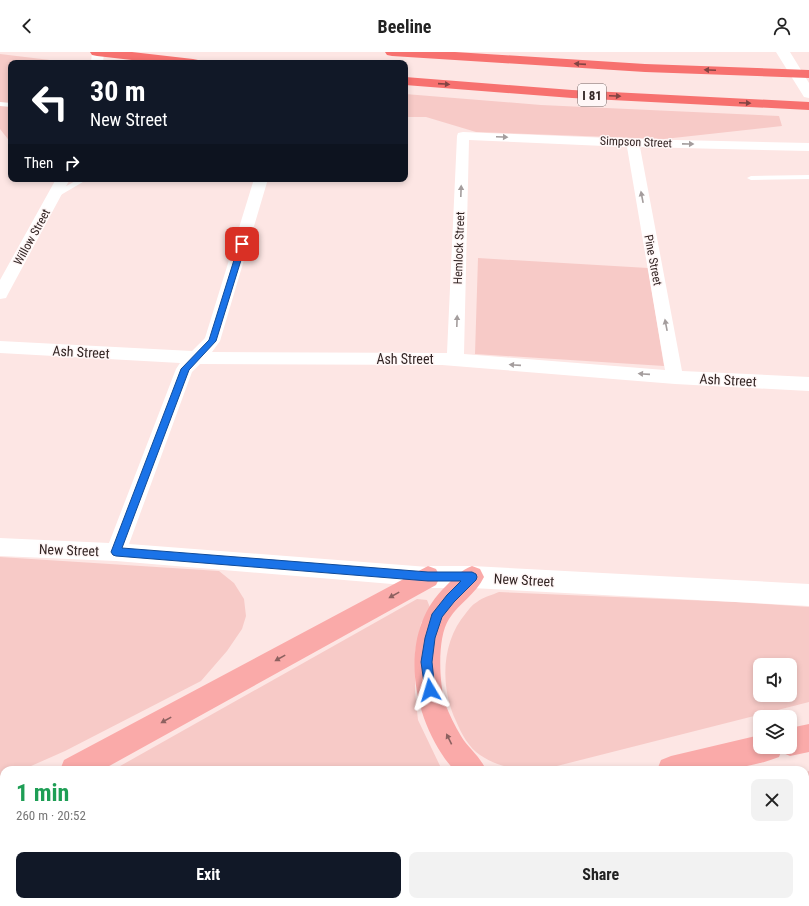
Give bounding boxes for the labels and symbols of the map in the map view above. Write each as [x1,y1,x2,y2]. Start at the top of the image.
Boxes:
one-way arrow [574,60,586,67]
one-way arrow [703,67,716,74]
one-way arrow [438,81,450,88]
road number: I 81 [578,84,606,106]
one-way arrow [609,93,621,100]
one-way arrow [739,100,752,106]
one-way arrow [496,134,509,140]
street label: Simpson Street [600,134,673,150]
one-way arrow [682,141,695,147]
one-way arrow [458,184,464,197]
one-way arrow [639,191,645,203]
street label: Willow Street [11,206,53,268]
street label: Hemlock Street [451,211,467,285]
pin [225,227,259,261]
street label: Pine Street [641,233,665,287]
one-way arrow [453,315,460,327]
one-way arrow [662,318,668,331]
street label: Ash Street [52,343,110,361]
street label: Ash Street [376,351,434,367]
one-way arrow [509,362,521,369]
one-way arrow [638,371,650,378]
street label: Ash Street [699,371,757,389]
street label: New Street [39,541,99,559]
street label: New Street [493,570,555,590]
one-way arrow [388,592,400,599]
one-way arrow [274,655,286,661]
position arrow [409,669,451,711]
one-way arrow [160,717,172,724]
one-way arrow [446,734,452,745]

